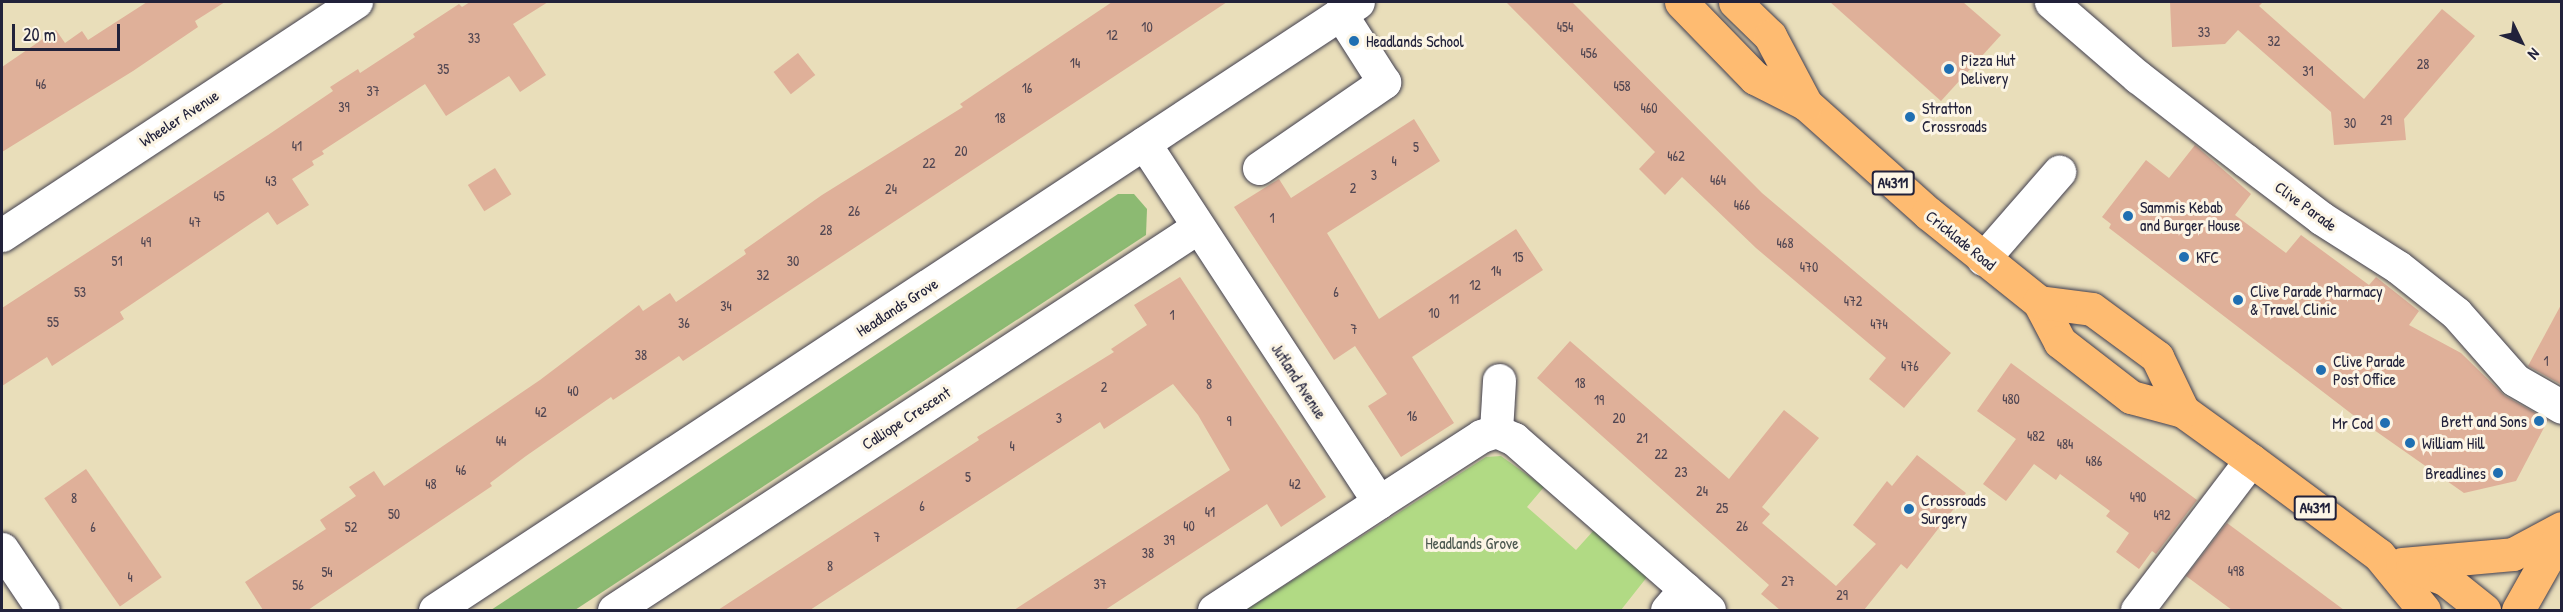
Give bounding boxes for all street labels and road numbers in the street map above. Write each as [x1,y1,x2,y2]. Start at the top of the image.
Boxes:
street label: Wheeler Avenue [136,85,222,151]
road number: A4311 [1870,171,1916,195]
street label: Clive Parade [2271,177,2341,235]
street label: Cricklade Road [1922,206,2000,274]
street label: Headlands Grove [853,274,941,340]
street label: Jutland Avenue [1268,340,1330,422]
street label: Calliope Crescent [858,382,954,454]
road number: A4311 [2292,496,2338,520]

